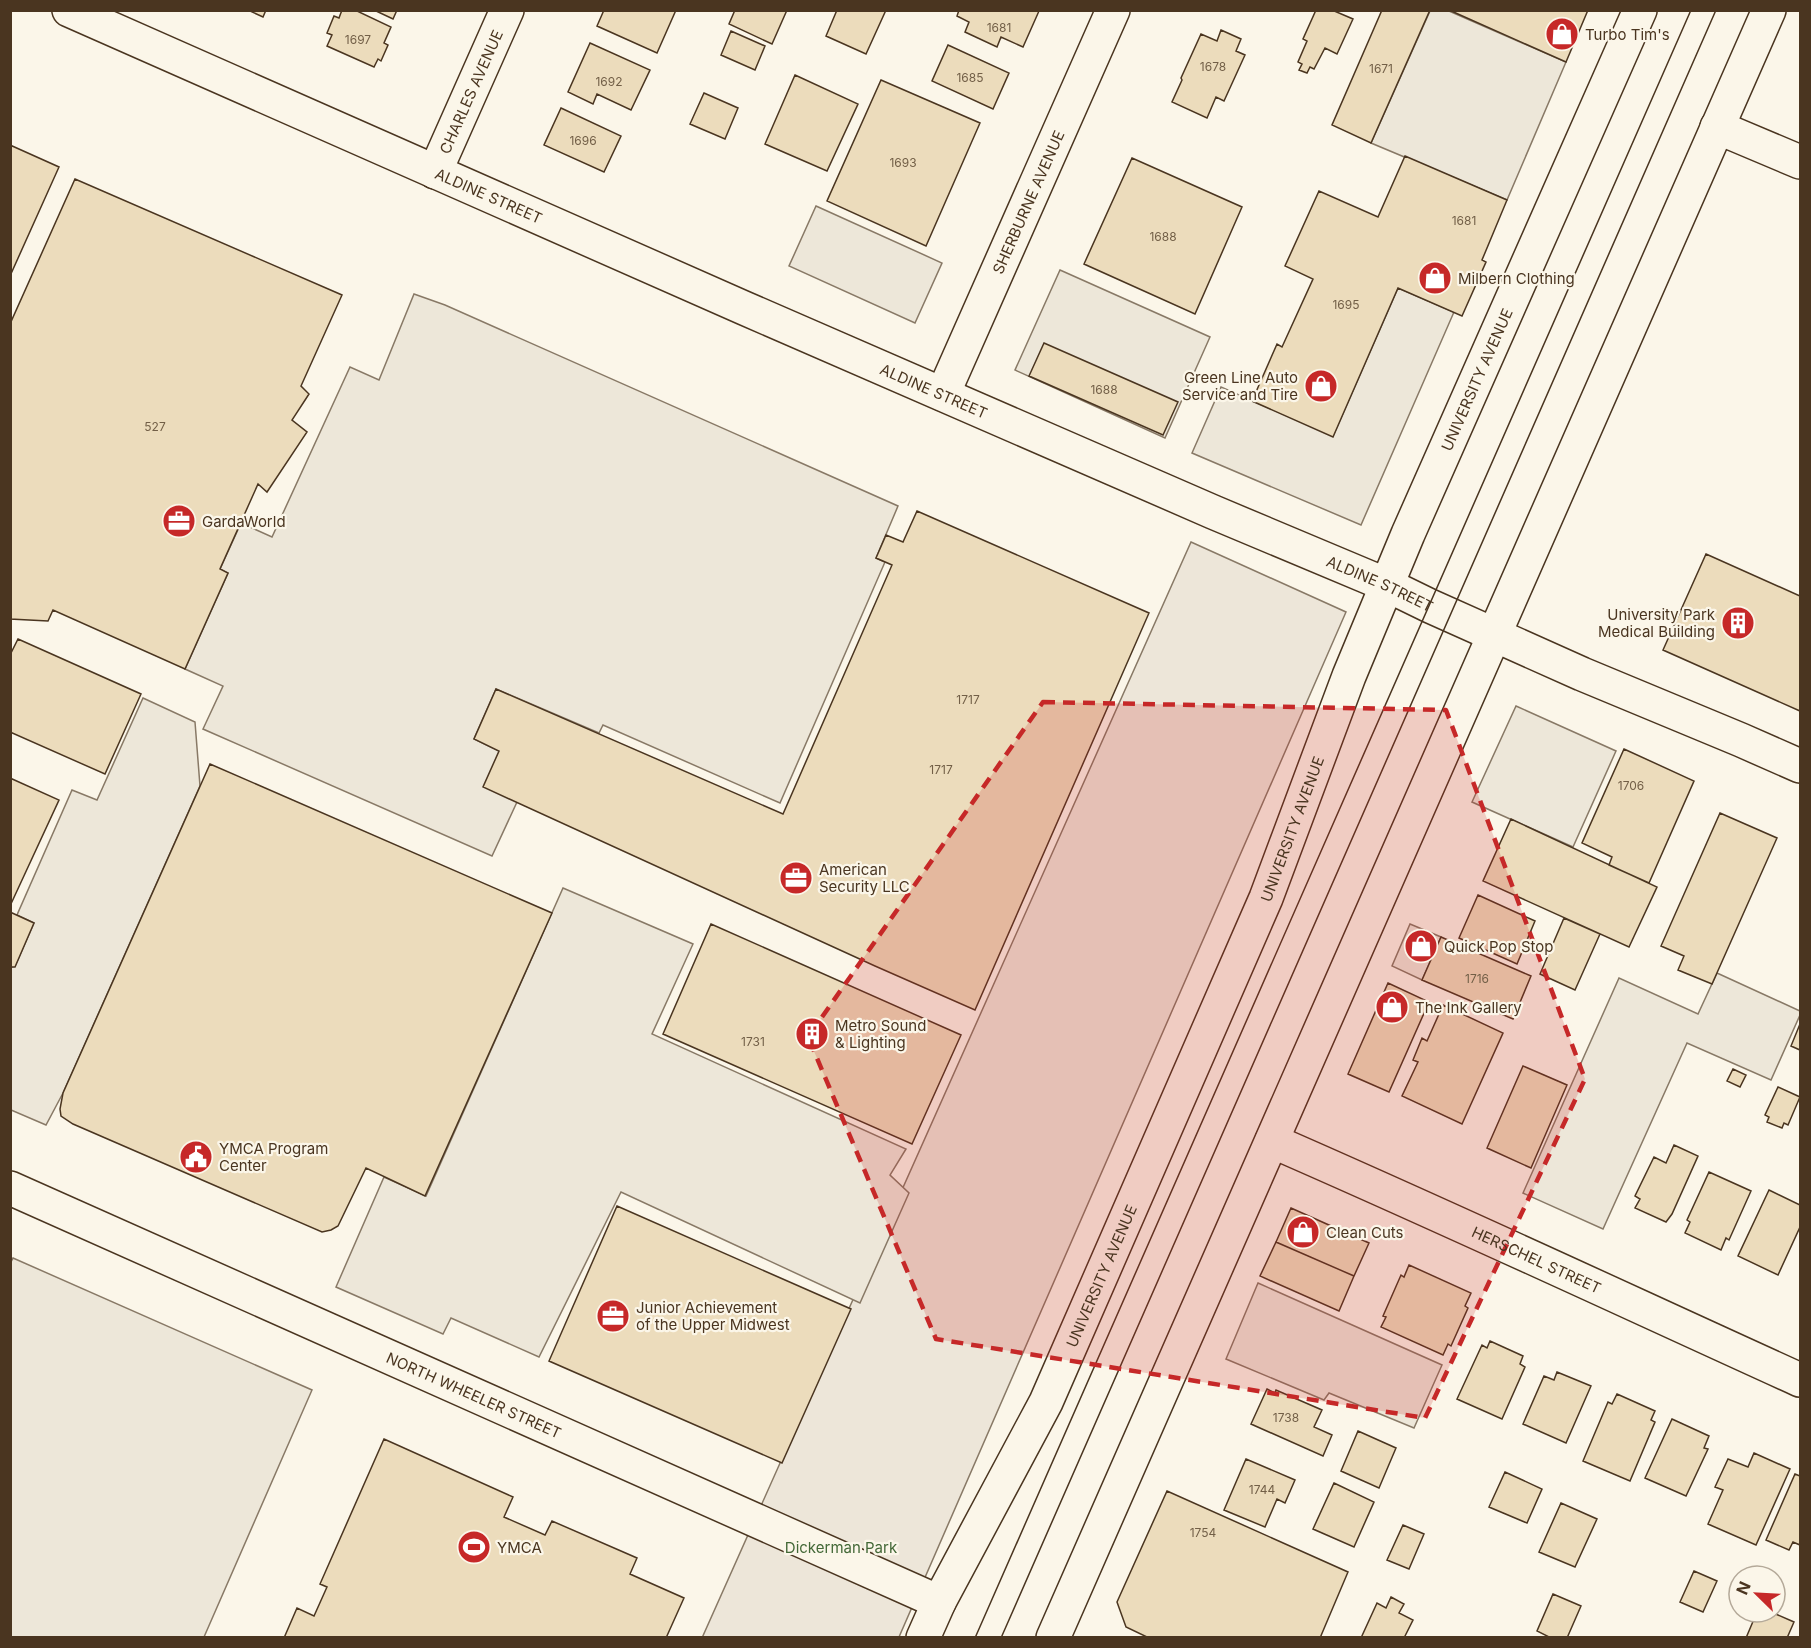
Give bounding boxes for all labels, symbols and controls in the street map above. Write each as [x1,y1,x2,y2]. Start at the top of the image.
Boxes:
shop icon: Turbo Tim's [1544,16,1580,52]
house number: 1681 [987,20,1011,35]
place label: Turbo Tim's [1585,25,1670,44]
street label: CHARLES AVENUE [435,27,507,157]
house number: 1697 [345,32,371,47]
house number: 1678 [1200,59,1226,74]
house number: 1671 [1369,61,1393,76]
house number: 1685 [956,70,984,85]
house number: 1692 [595,74,623,89]
street label: SHERBURNE AVENUE [988,127,1068,277]
house number: 1696 [569,133,597,148]
house number: 1693 [889,155,917,170]
street label: ALDINE STREET [432,163,545,227]
house number: 1681 [1452,213,1476,228]
house number: 1688 [1149,229,1177,244]
shop icon: Milbern Clothing [1417,260,1453,296]
place label: Milbern Clothing [1458,269,1575,288]
house number: 1695 [1332,297,1360,312]
street label: UNIVERSITY AVENUE [1437,305,1516,454]
street label: ALDINE STREET [877,359,990,422]
place label: Green Line Auto Service and Tire [1182,368,1298,404]
shop icon: Green Line Auto Service and Tire [1303,368,1339,404]
house number: 1688 [1090,382,1118,397]
house number: 527 [144,419,166,434]
office icon: GardaWorld [161,503,197,539]
place label: GardaWorld [202,512,286,531]
street label: ALDINE STREET [1324,551,1437,616]
place label: University Park Medical Building [1598,605,1716,641]
building icon: University Park Medical Building [1720,605,1756,641]
house number: 1717 [956,692,980,707]
street label: UNIVERSITY AVENUE [1256,753,1328,904]
house number: 1717 [929,762,953,777]
house number: 1706 [1618,778,1644,793]
office icon: American Security LLC [778,860,814,896]
place label: American Security LLC [819,860,910,896]
shop icon: Quick Pop Stop [1403,928,1439,964]
place label: Quick Pop Stop [1444,937,1553,956]
house number: 1716 [1465,971,1489,986]
shop icon: The Ink Gallery [1374,989,1410,1025]
place label: The Ink Gallery [1415,998,1522,1017]
building icon: Metro Sound & Lighting [794,1016,830,1052]
place label: Metro Sound & Lighting [835,1016,926,1052]
house number: 1731 [741,1034,765,1049]
public building icon: YMCA Program Center [178,1139,214,1175]
place label: YMCA Program Center [219,1139,328,1175]
street label: UNIVERSITY AVENUE [1062,1201,1141,1350]
shop icon: Clean Cuts [1285,1214,1321,1250]
street label: HERSCHEL STREET [1469,1222,1604,1297]
place label: Clean Cuts [1326,1223,1404,1242]
office icon: Junior Achievement of the Upper Midwest [595,1298,631,1334]
place label: Junior Achievement of the Upper Midwest [636,1298,790,1334]
street label: NORTH WHEELER STREET [384,1348,564,1442]
house number: 1738 [1273,1410,1299,1425]
house number: 1744 [1249,1482,1275,1497]
house number: 1754 [1190,1525,1217,1540]
sports icon: YMCA [456,1529,492,1565]
place label: YMCA [497,1538,542,1557]
park label: Dickerman Park [785,1538,898,1557]
north arrow [1727,1564,1787,1624]
text: N [1732,1578,1755,1598]

